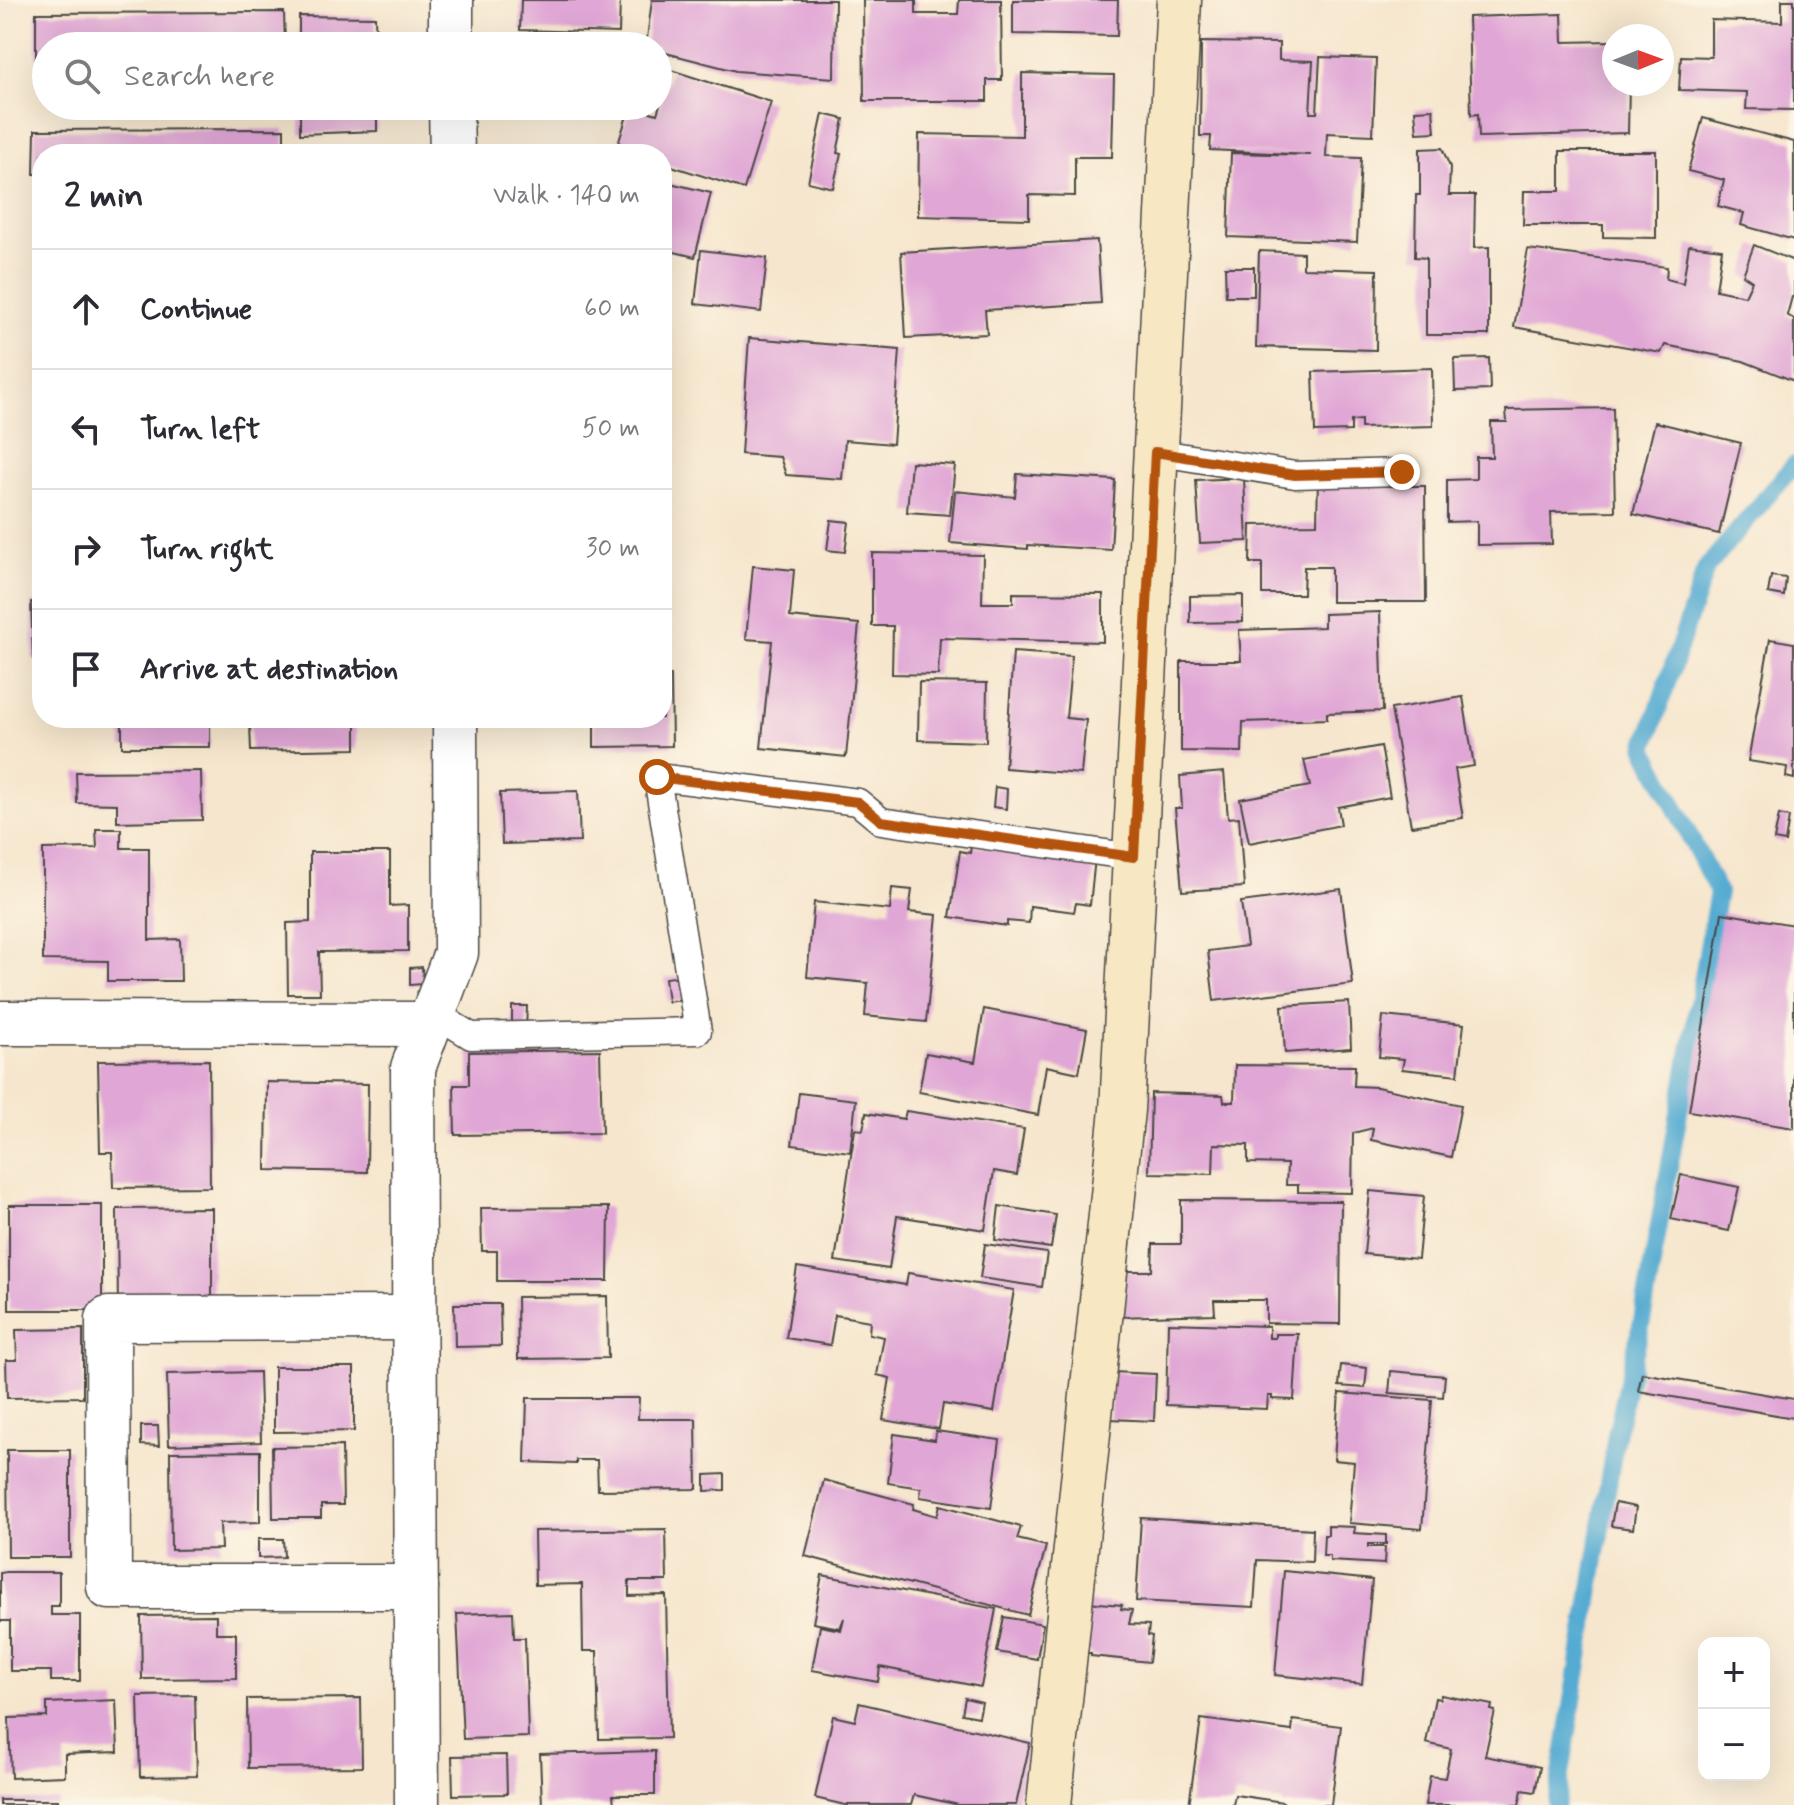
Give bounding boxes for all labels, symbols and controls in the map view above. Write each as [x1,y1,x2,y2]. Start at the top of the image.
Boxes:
north arrow [1602,24,1674,96]
search box [32,32,672,120]
icon: search [60,54,104,98]
text: Search here [124,57,275,96]
text: 2 min [64,174,144,219]
text: Walk · 140 m [493,179,640,213]
icon: ahead [64,287,108,331]
text: Continue [140,290,252,329]
text: 60 m [584,292,640,326]
icon: left [64,407,108,451]
text: Turn left [140,410,260,449]
text: 50 m [582,412,640,446]
route end [1384,454,1420,490]
icon: right [64,527,108,571]
text: Turn right [140,530,273,569]
text: 30 m [586,532,640,566]
icon: arrive [64,647,108,691]
text: Arrive at destination [140,650,398,689]
route start [639,759,675,795]
map controls [1698,1637,1770,1781]
button: + [1698,1637,1770,1709]
button: − [1698,1709,1770,1781]

